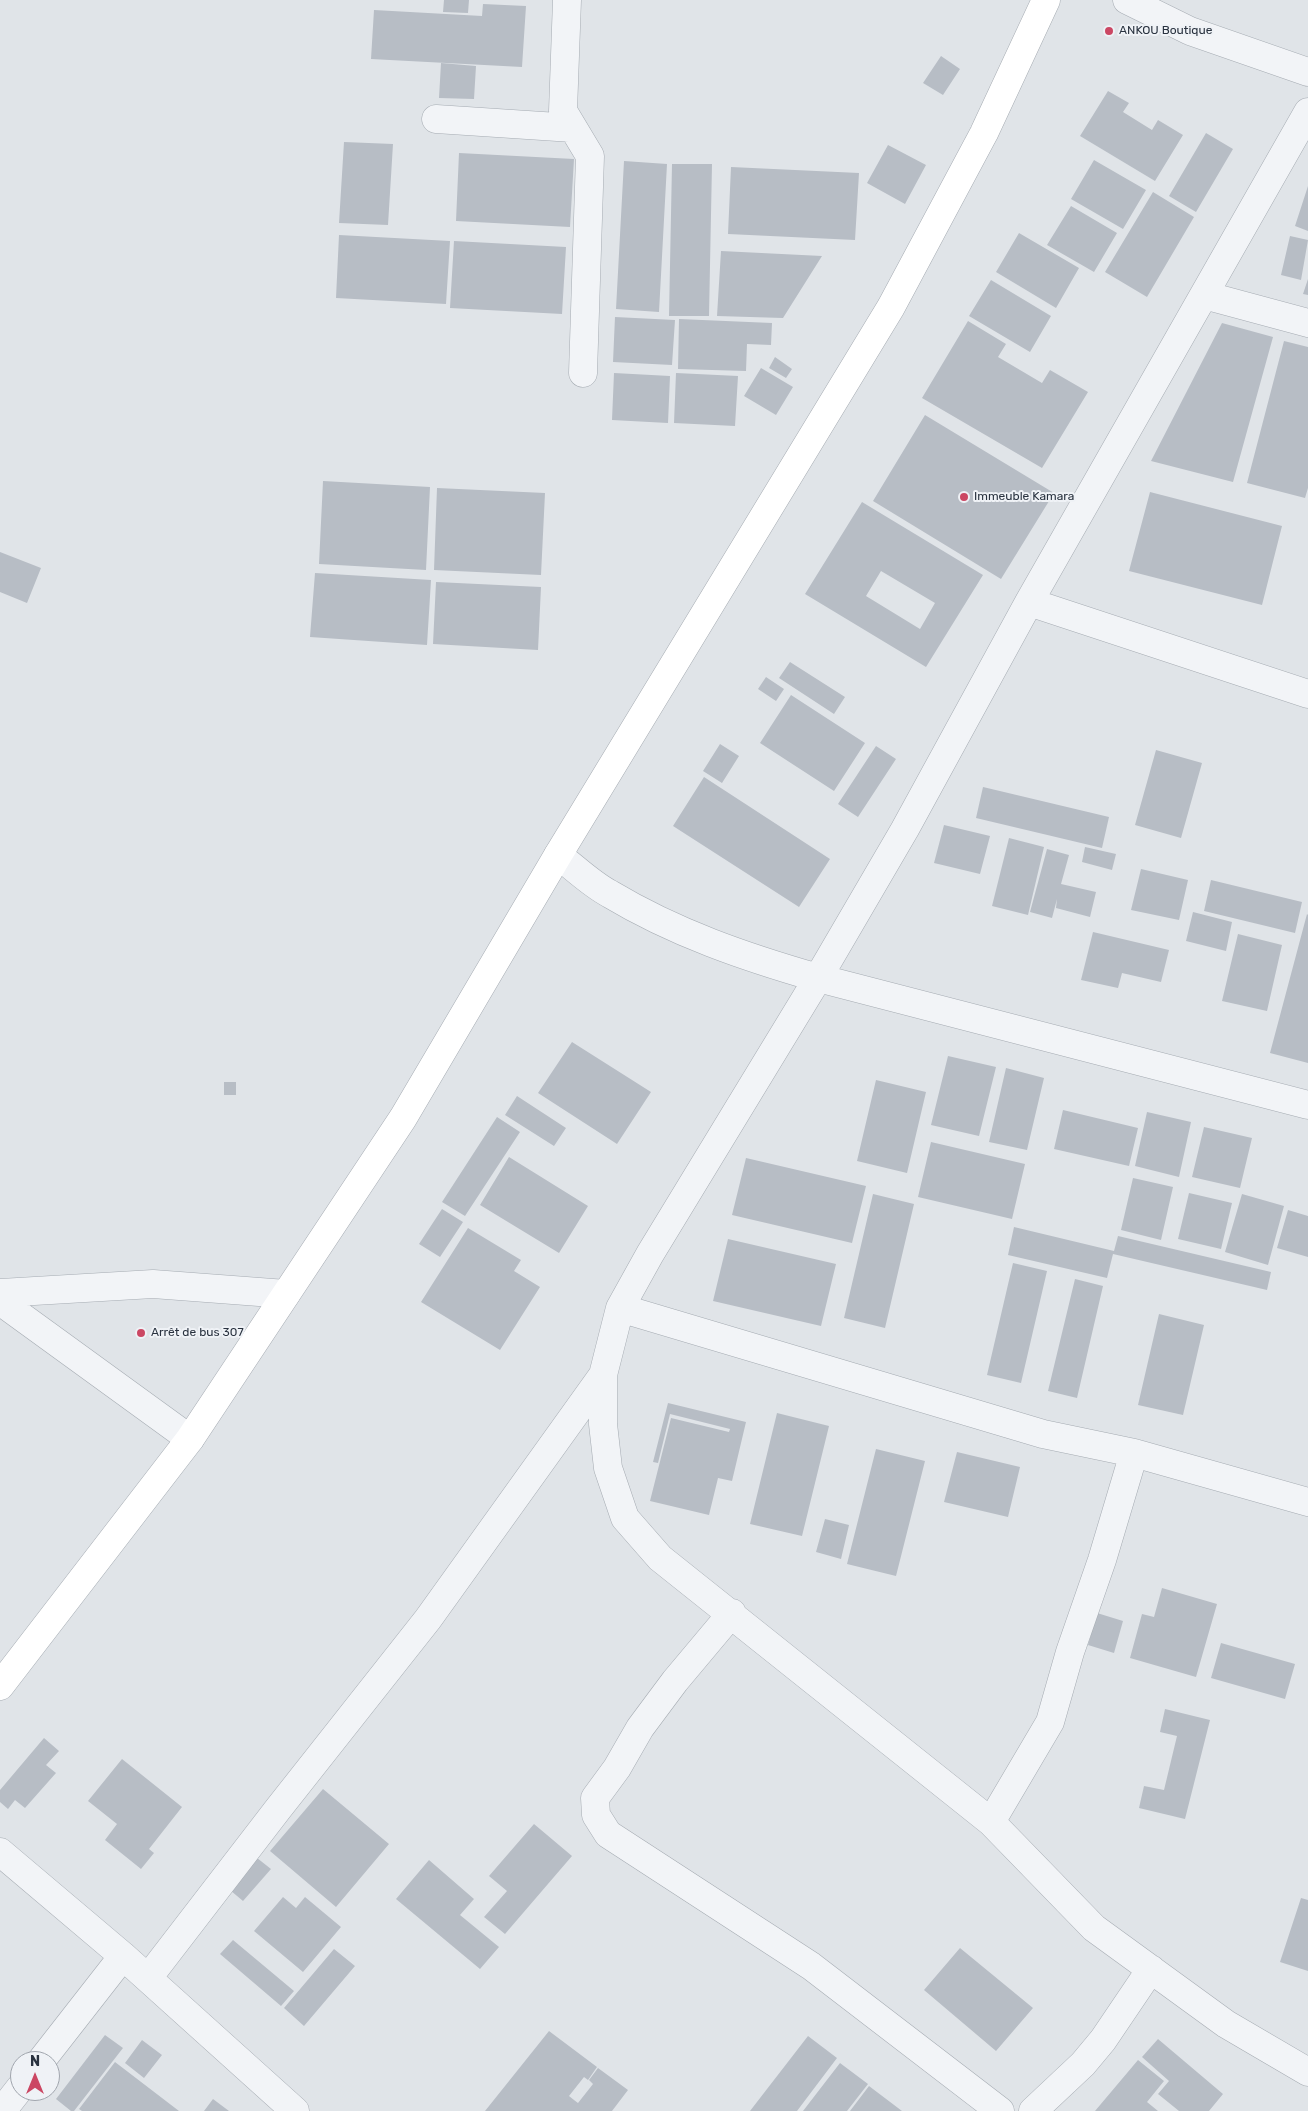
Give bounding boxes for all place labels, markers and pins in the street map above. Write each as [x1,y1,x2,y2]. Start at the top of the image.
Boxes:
place label: ANKOU Boutique [1119,24,1212,38]
marker: ANKOU Boutique [1103,25,1115,37]
place label: Immeuble Kamara [974,490,1074,504]
marker: Immeuble Kamara [958,491,970,503]
place label: Arrêt de bus 307 [151,1326,244,1340]
marker: Arrêt de bus 307 [135,1327,147,1339]

